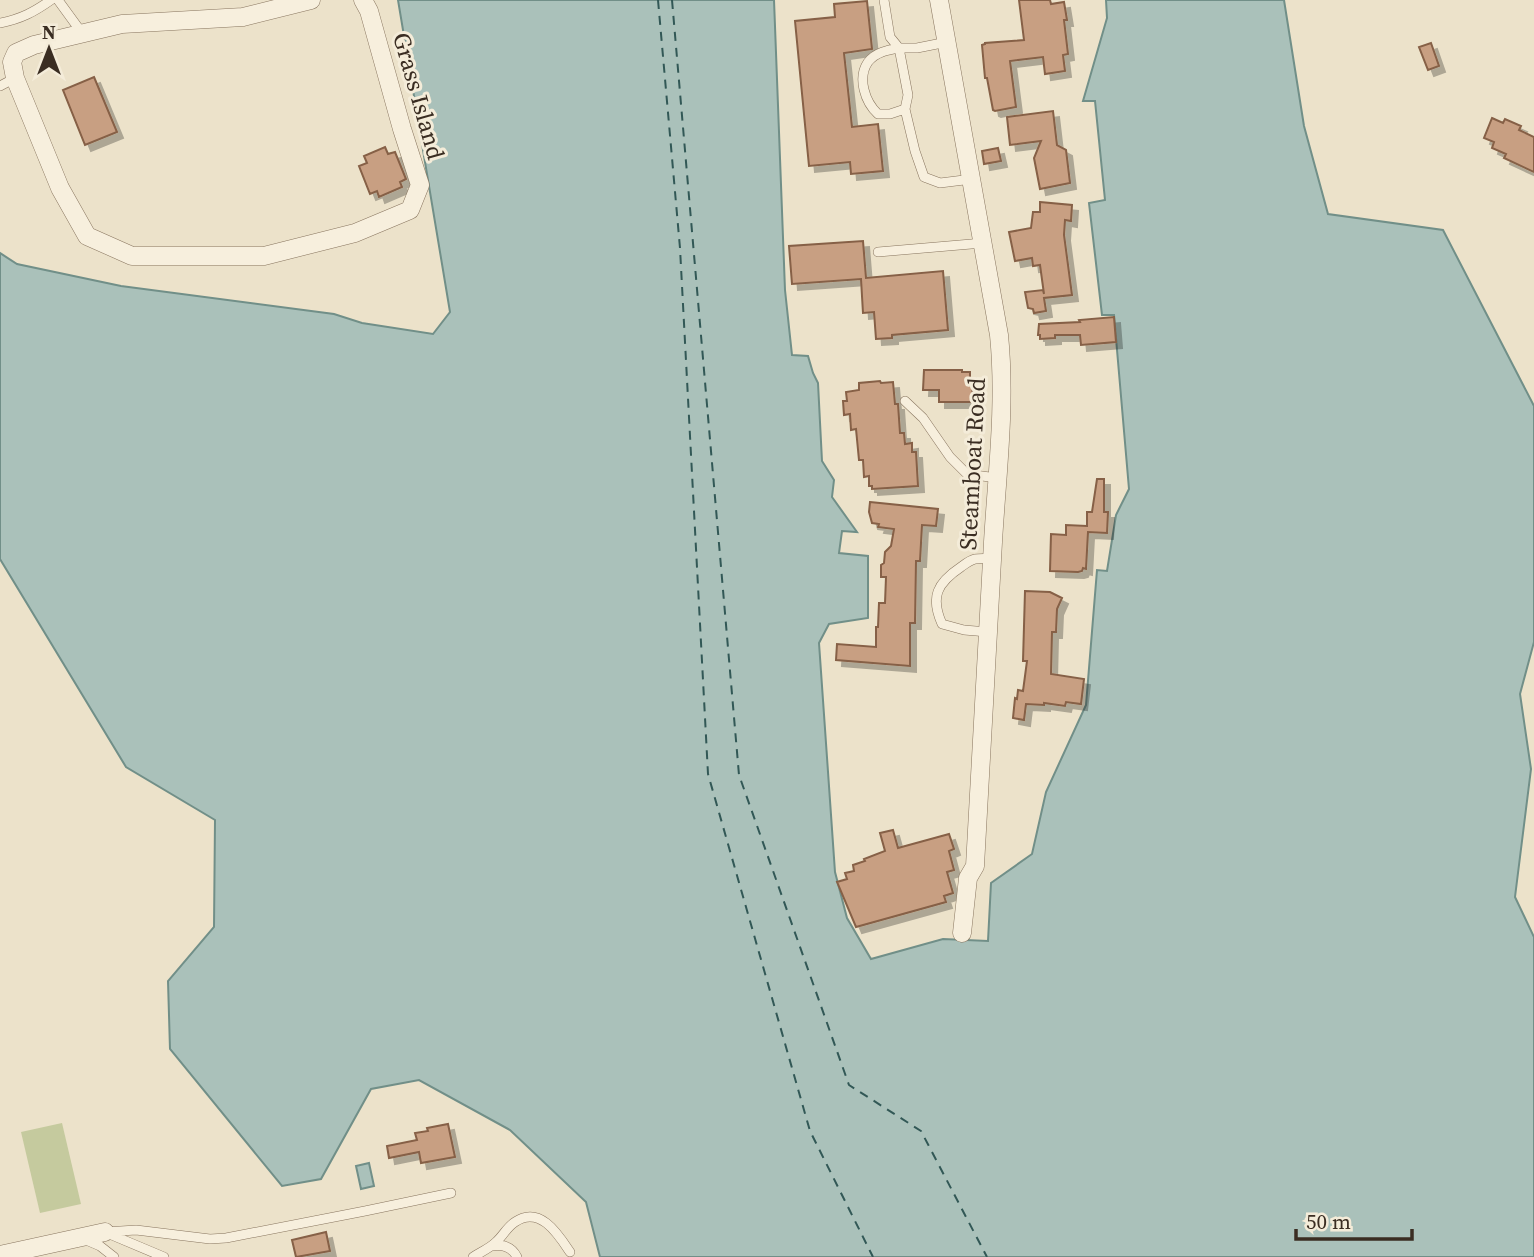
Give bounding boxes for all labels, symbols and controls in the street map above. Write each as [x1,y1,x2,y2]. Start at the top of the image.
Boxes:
north arrow [14,14,84,84]
text: N [42,19,56,45]
street label: Grass Island [385,29,453,164]
street label: Steamboat Road [951,377,993,551]
scale bar [1296,1198,1412,1242]
text: 50 m [1306,1207,1351,1236]

